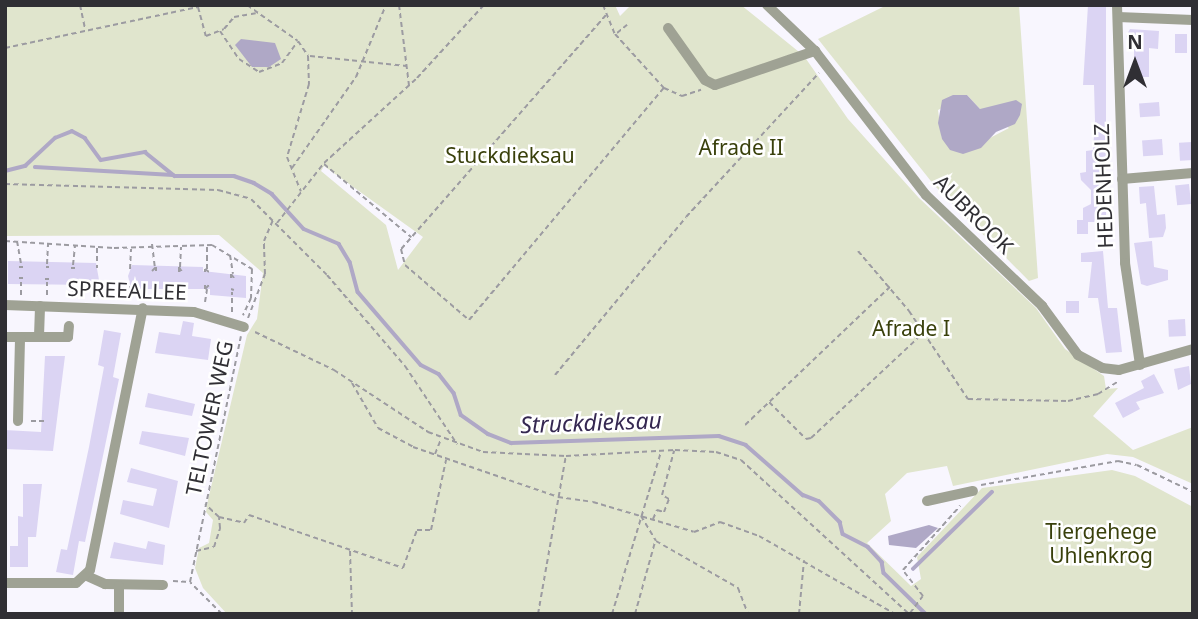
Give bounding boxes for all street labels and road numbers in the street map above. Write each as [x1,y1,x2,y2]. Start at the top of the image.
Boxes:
street label: HEDENHOLZ [1088,123,1118,249]
street label: AUBROOK [929,169,1019,259]
street label: SPREEALLEE [67,275,187,305]
street label: TELTOWER WEG [180,338,238,498]

